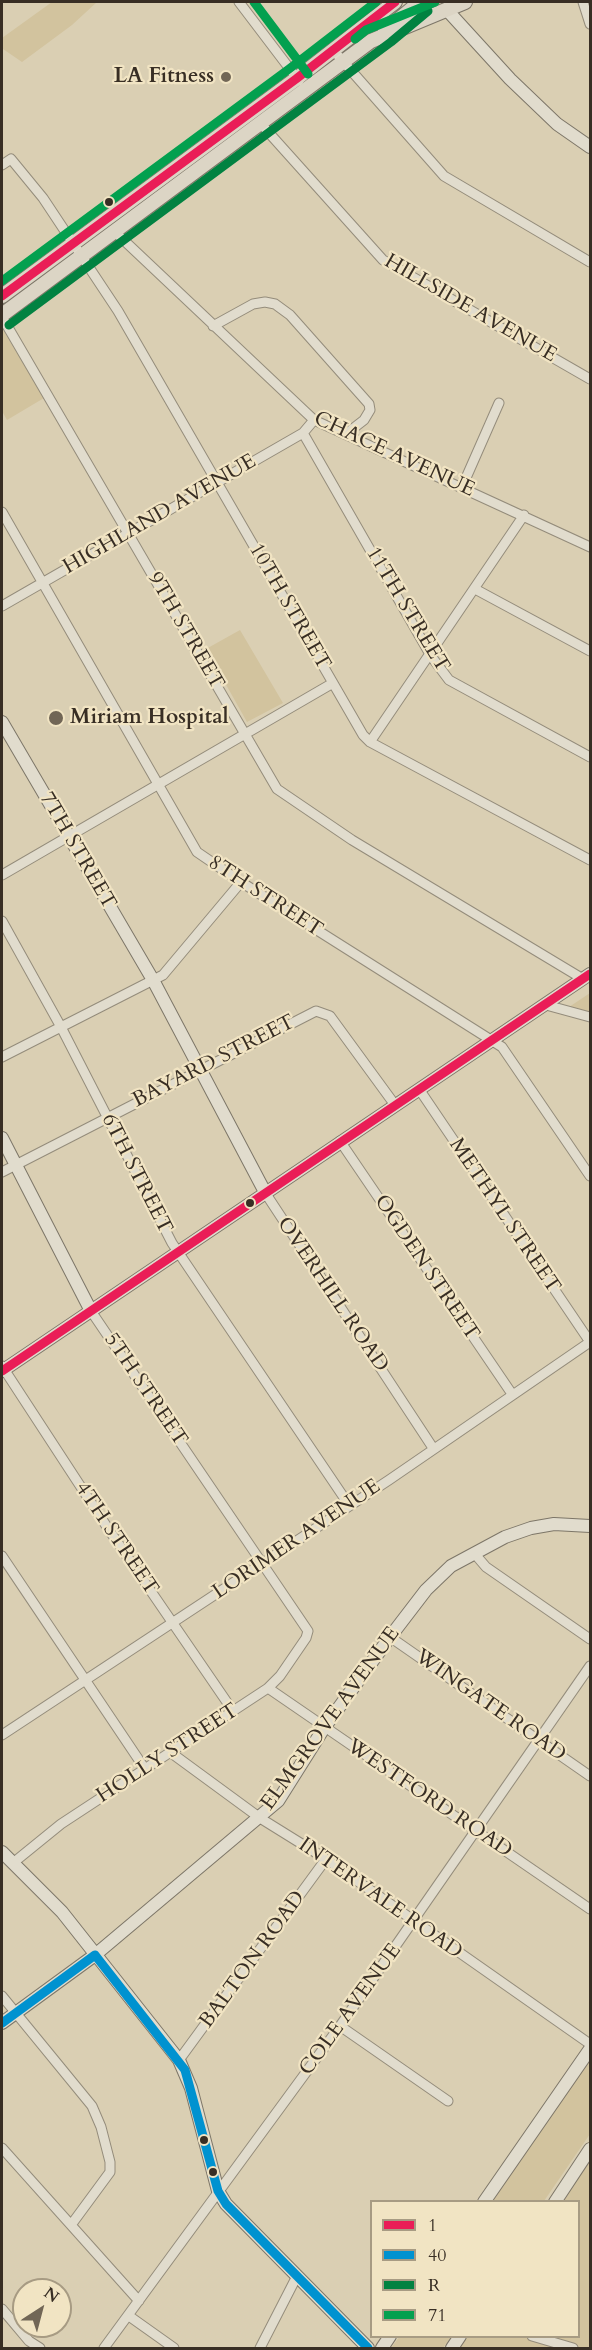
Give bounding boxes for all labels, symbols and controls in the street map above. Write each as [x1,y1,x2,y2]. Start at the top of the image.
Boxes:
place label: LA Fitness [114,64,214,90]
marker: LA Fitness [219,70,233,84]
unlabelled marker [103,196,115,208]
street label: HILLSIDE AVENUE [379,249,561,369]
street label: CHACE AVENUE [310,407,478,503]
street label: HIGHLAND AVENUE [59,449,261,581]
street label: 10TH STREET [243,539,335,675]
street label: 11TH STREET [360,543,454,677]
street label: 9TH STREET [141,568,229,694]
place label: Miriam Hospital [70,705,229,731]
marker: Miriam Hospital [47,709,65,727]
street label: 7TH STREET [33,788,121,914]
street label: 8TH STREET [203,851,327,943]
street label: BAYARD STREET [129,1010,299,1114]
street label: 6TH STREET [95,1110,177,1238]
street label: METHYL STREET [443,1134,565,1298]
street label: OGDEN STREET [368,1190,484,1346]
unlabelled marker [244,1197,256,1209]
street label: OVERHILL ROAD [271,1213,393,1377]
street label: 5TH STREET [98,1329,192,1451]
street label: LORIMER AVENUE [208,1475,386,1605]
street label: 4TH STREET [69,1478,163,1600]
street label: ELMGROVE AVENUE [256,1623,406,1815]
street label: WINGATE ROAD [410,1644,570,1768]
street label: HOLLY STREET [92,1699,244,1809]
street label: WESTFORD ROAD [341,1734,517,1864]
street label: INTERVALE ROAD [293,1833,467,1965]
street label: BALTON ROAD [195,1886,311,2034]
street label: COLE AVENUE [295,1939,407,2081]
unlabelled marker [198,2134,210,2146]
unlabelled marker [207,2166,219,2178]
legend [370,2200,580,2338]
text: 1 [428,2213,437,2238]
text: 40 [428,2243,446,2268]
text: R [428,2273,440,2298]
north arrow [12,2278,72,2338]
text: N [39,2282,63,2308]
text: 71 [428,2303,446,2328]

